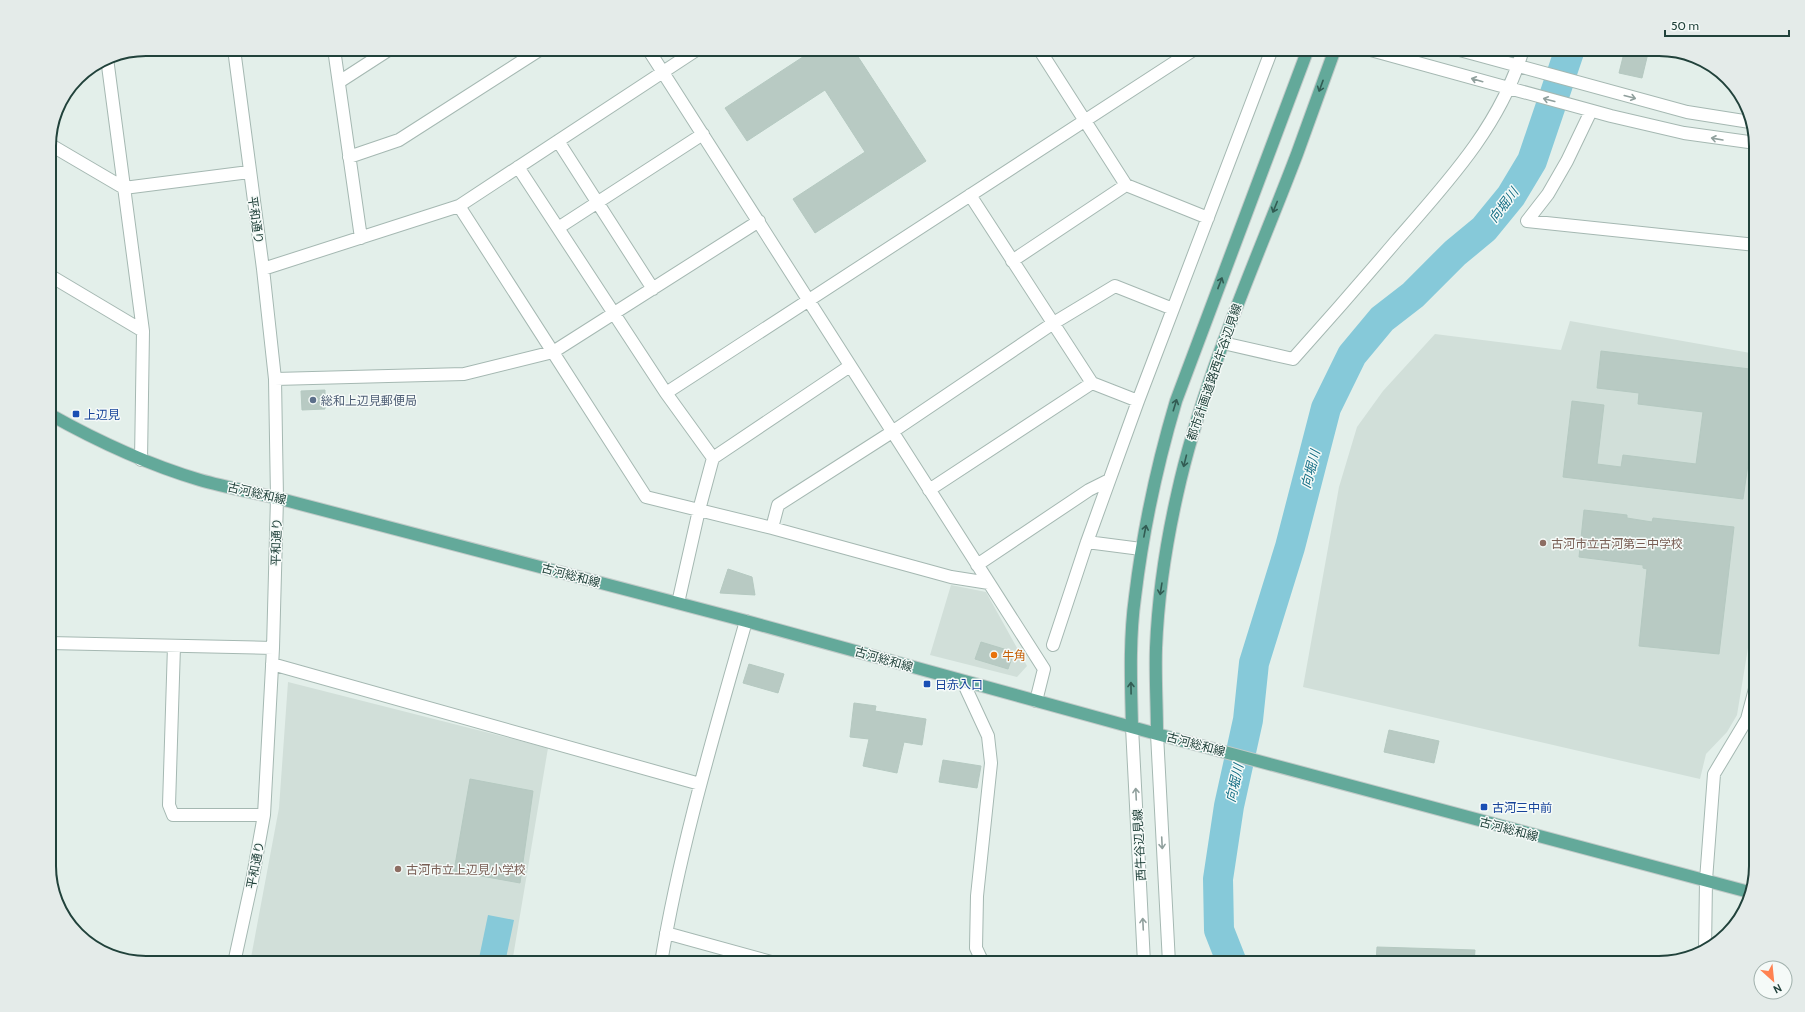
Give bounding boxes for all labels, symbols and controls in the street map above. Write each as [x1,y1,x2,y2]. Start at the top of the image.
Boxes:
scale bar [1665,12,1789,38]
text: 50 m [1671,18,1699,33]
one-way arrow [1471,76,1484,83]
one-way arrow [1317,79,1325,91]
one-way arrow [1623,94,1636,101]
one-way arrow [1543,95,1556,103]
one-way arrow [1711,135,1724,143]
water label: 向堀川 [1485,183,1522,225]
street label: 平和通り [245,195,267,245]
one-way arrow [1271,201,1279,213]
one-way arrow [1217,277,1225,289]
street label: 都市計画道路西牛谷辺見線 [1183,301,1245,443]
place label: 総和上辺見郵便局 [321,393,417,408]
marker: 総和上辺見郵便局 [308,395,318,405]
one-way arrow [1172,398,1179,411]
place label: 上辺見 [84,407,120,422]
marker: 上辺見 [71,409,81,419]
water label: 向堀川 [1297,446,1323,490]
one-way arrow [1181,455,1188,468]
street label: 古河総和線 [226,479,288,507]
street label: 平和通り [268,518,284,566]
one-way arrow [1141,525,1149,538]
place label: 古河市立古河第三中学校 [1551,536,1683,551]
marker: 古河市立古河第三中学校 [1538,538,1548,548]
street label: 古河総和線 [540,560,602,590]
one-way arrow [1157,582,1165,595]
street label: 古河総和線 [853,644,915,674]
place label: 牛角 [1002,648,1026,663]
marker: 牛角 [989,650,999,660]
place label: 日赤入口 [935,677,983,692]
marker: 日赤入口 [922,679,932,689]
one-way arrow [1127,682,1135,695]
street label: 古河総和線 [1165,729,1227,759]
water label: 向堀川 [1222,760,1247,804]
one-way arrow [1132,788,1140,801]
place label: 古河三中前 [1492,800,1552,815]
marker: 古河三中前 [1479,802,1489,812]
street label: 西牛谷辺見線 [1130,809,1148,881]
street label: 古河総和線 [1478,814,1540,844]
one-way arrow [1159,836,1166,849]
street label: 平和通り [243,840,267,890]
place label: 古河市立上辺見小学校 [406,862,526,877]
marker: 古河市立上辺見小学校 [393,864,403,874]
one-way arrow [1139,918,1146,931]
north arrow [1753,960,1793,1000]
text: N [1771,981,1784,997]

